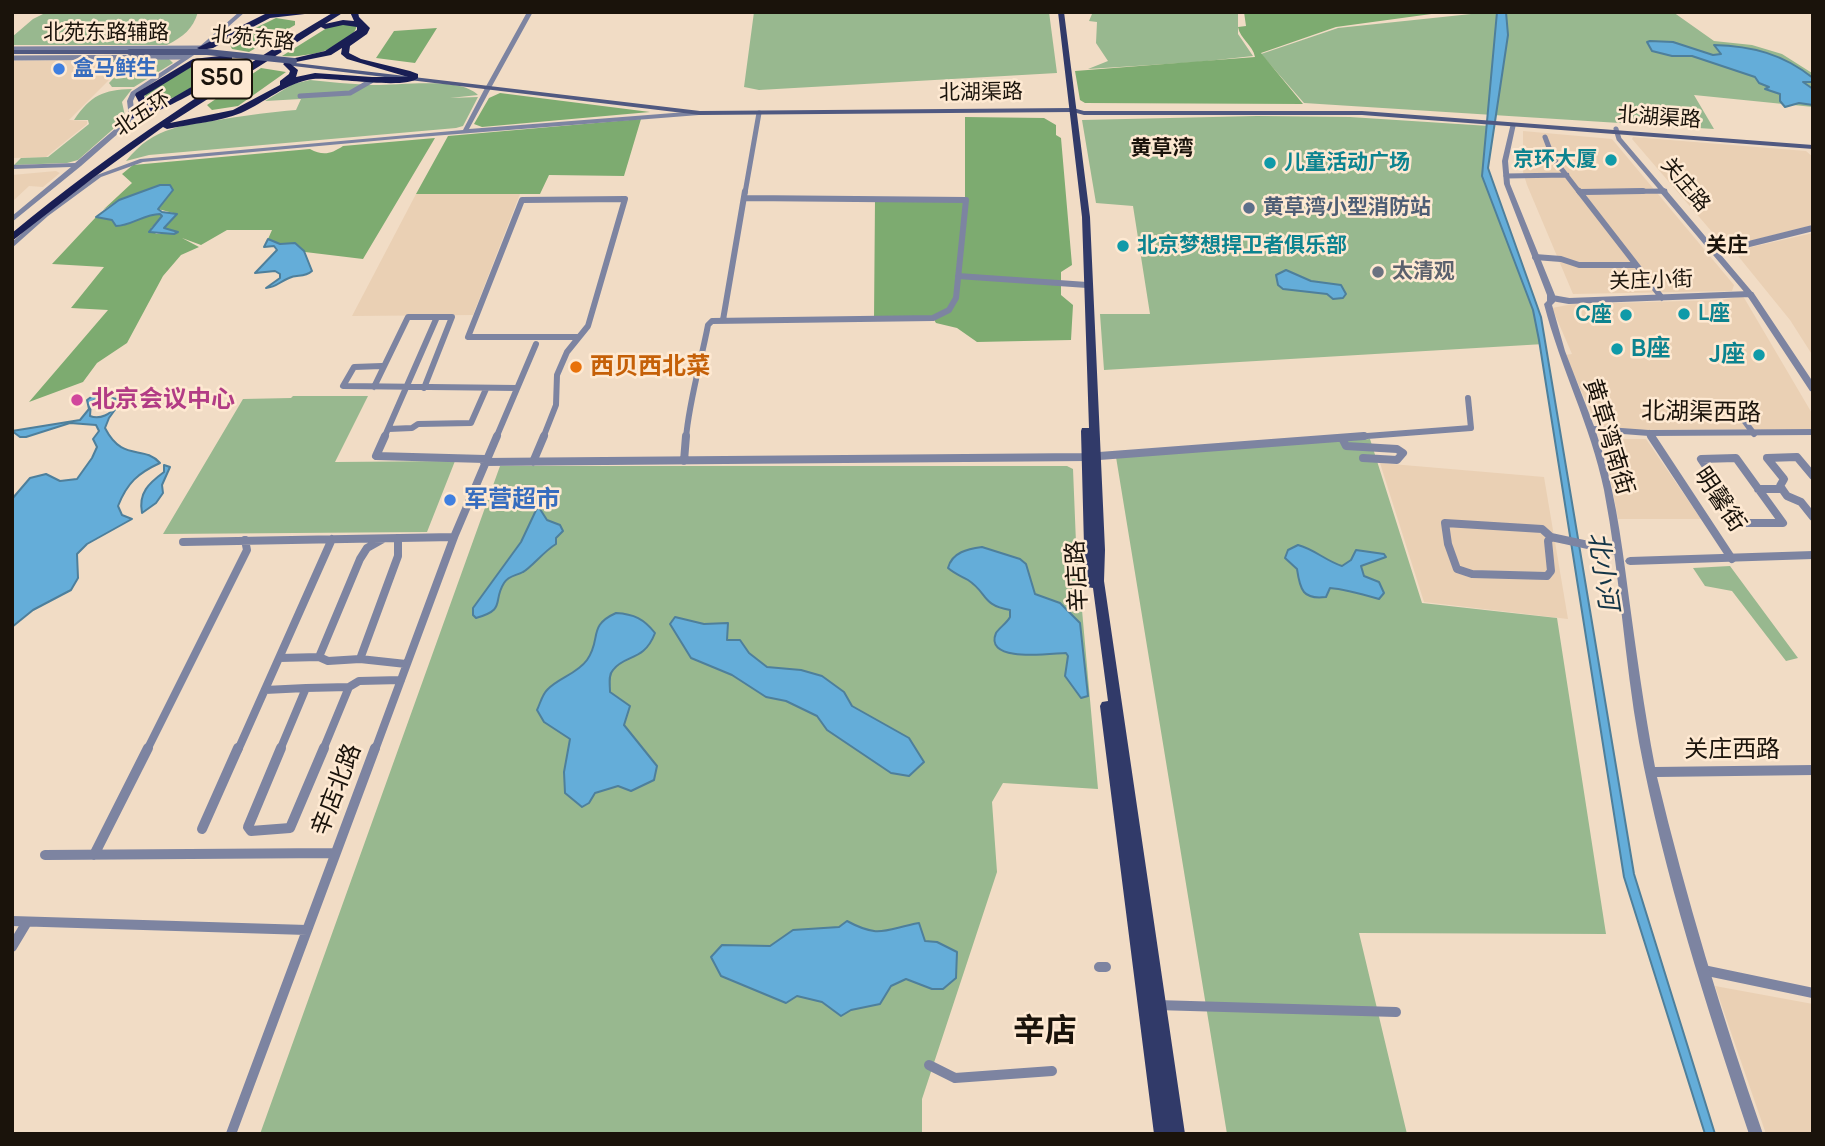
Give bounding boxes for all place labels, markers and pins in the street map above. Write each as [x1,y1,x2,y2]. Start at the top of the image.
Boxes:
place label: 盒马鲜生 [73,56,157,82]
marker: 盒马鲜生 [51,61,67,77]
place label: 京环大厦 [1513,147,1597,173]
place label: 儿童活动广场 [1284,150,1410,176]
marker: 京环大厦 [1603,152,1619,168]
marker: 儿童活动广场 [1262,155,1278,171]
place label: 黄草湾小型消防站 [1263,195,1431,221]
marker: 黄草湾小型消防站 [1241,200,1257,216]
place label: 北京梦想捍卫者俱乐部 [1137,233,1347,259]
marker: 北京梦想捍卫者俱乐部 [1115,238,1131,254]
place label: 太清观 [1392,259,1455,285]
marker: 太清观 [1370,264,1386,280]
place label: L座 [1698,301,1730,327]
place label: C座 [1575,302,1612,328]
marker: L座 [1676,306,1692,322]
marker: C座 [1618,307,1634,323]
place label: B座 [1631,335,1670,363]
marker: B座 [1609,341,1625,357]
place label: J座 [1709,341,1745,369]
marker: J座 [1751,347,1767,363]
place label: 西贝西北菜 [590,353,710,381]
marker: 西贝西北菜 [568,359,584,375]
place label: 北京会议中心 [91,386,235,414]
marker: 北京会议中心 [69,392,85,408]
place label: 军营超市 [464,486,560,514]
marker: 军营超市 [442,492,458,508]

